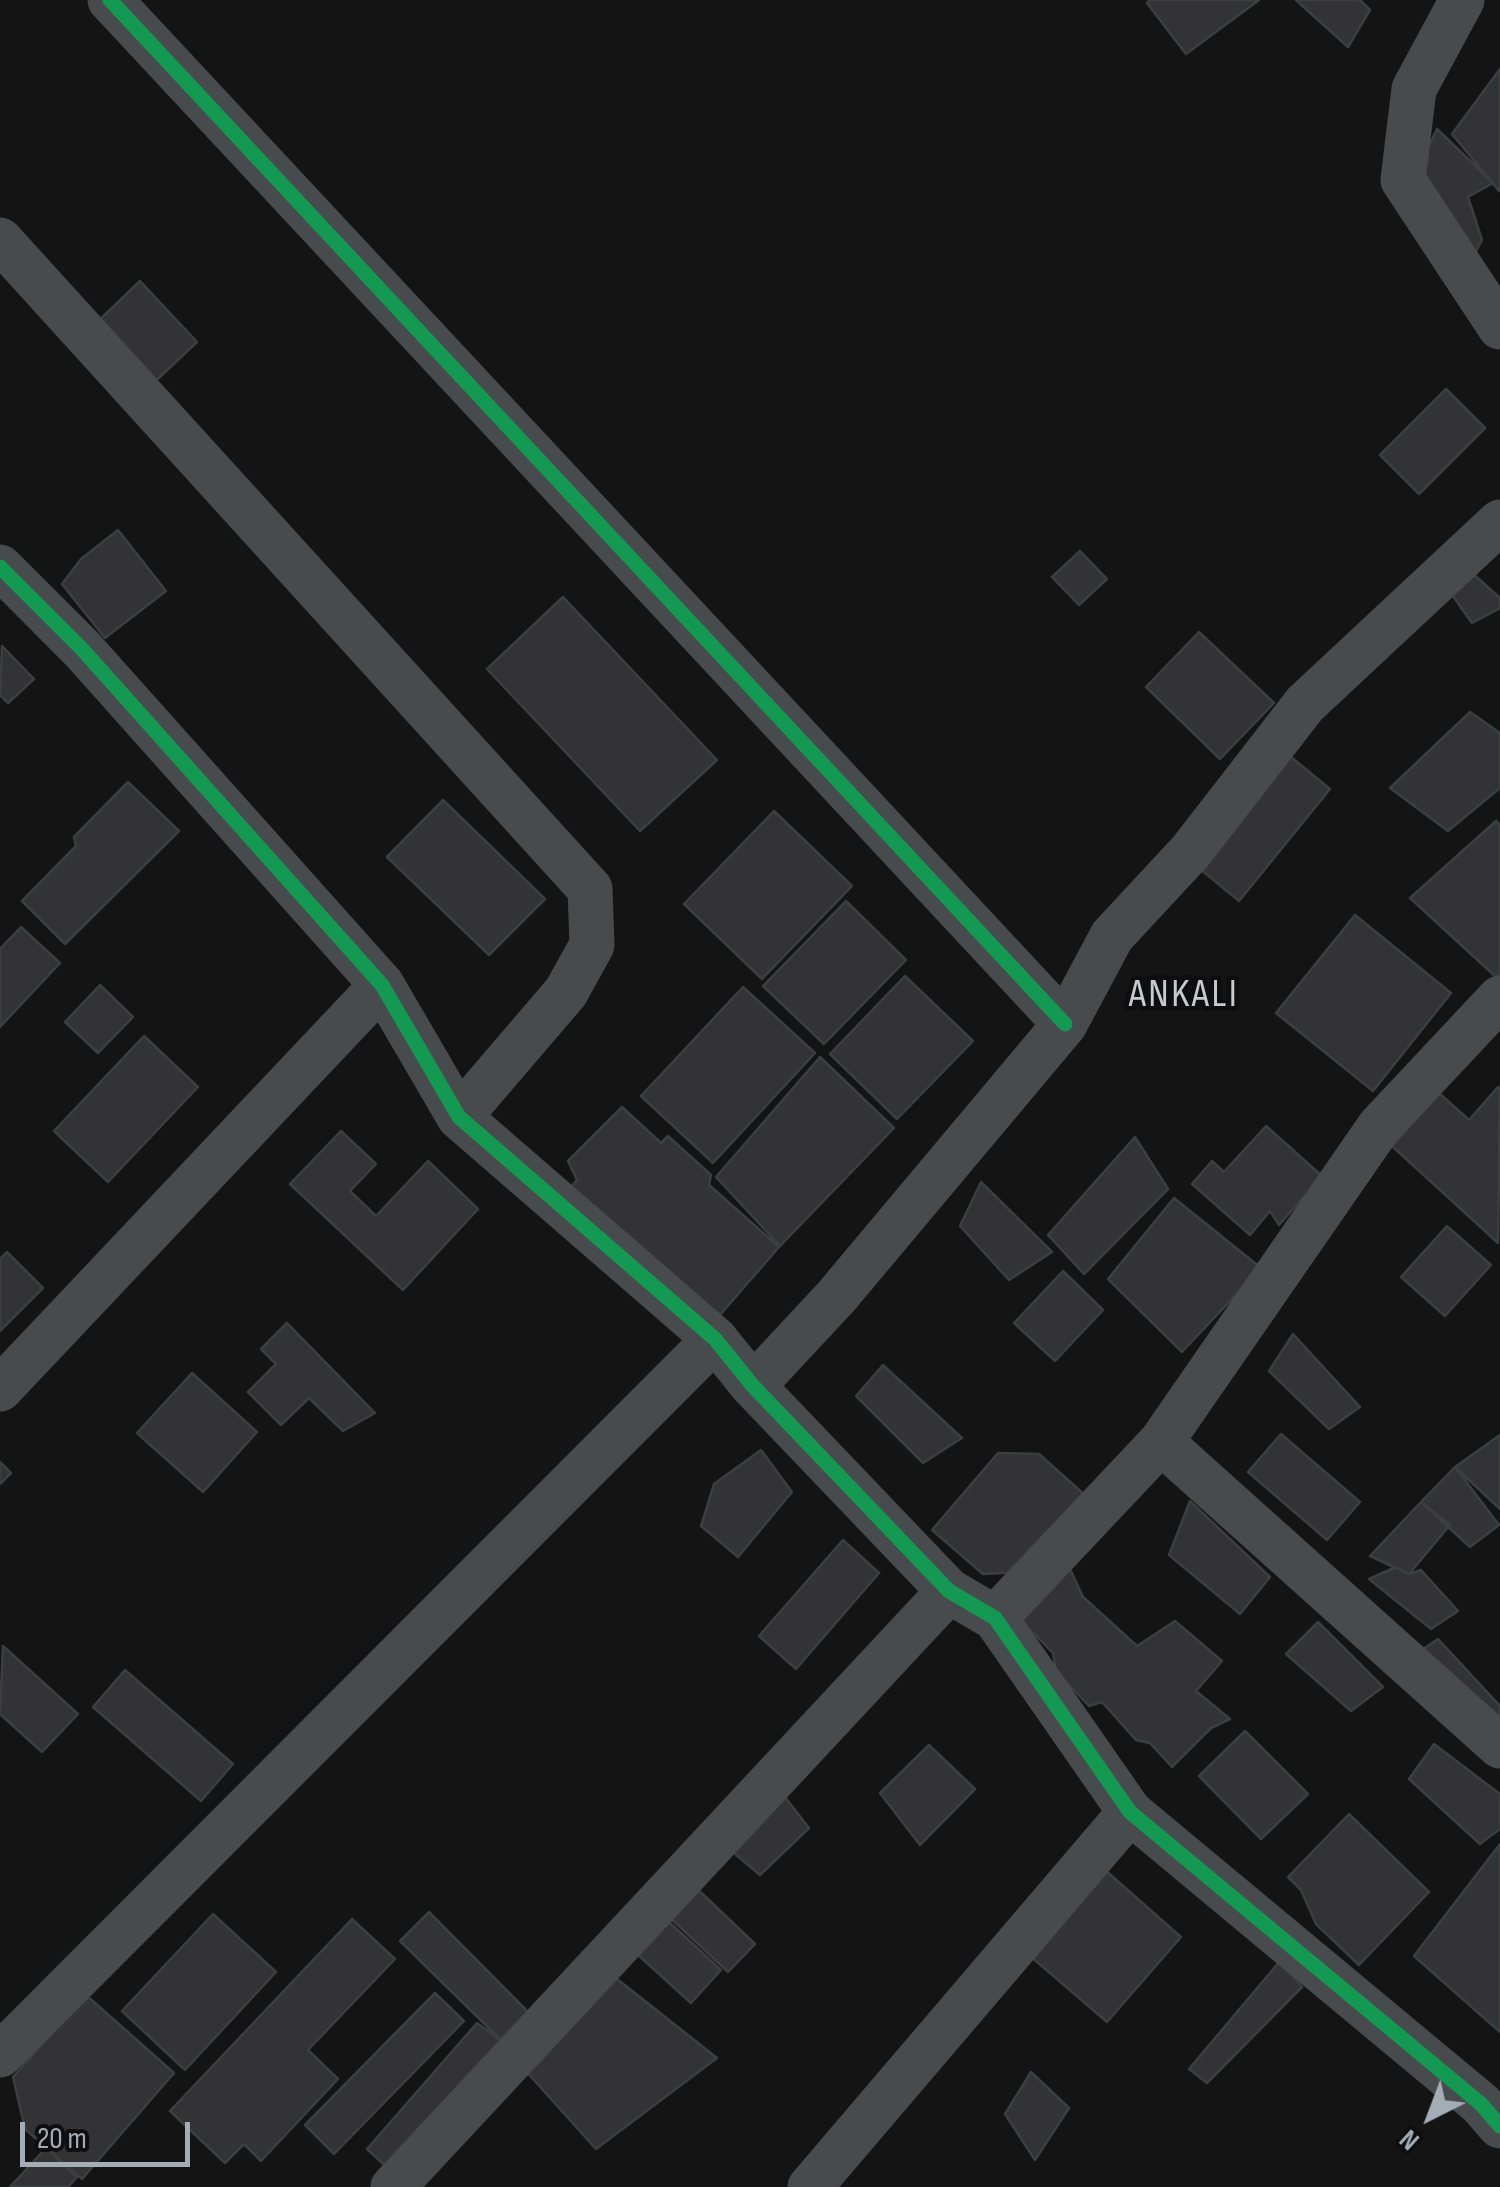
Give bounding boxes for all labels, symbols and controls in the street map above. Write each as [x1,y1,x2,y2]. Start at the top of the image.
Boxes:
district label: ANKALI [1129,972,1239,1020]
north arrow [1380,2067,1480,2167]
scale bar [25,2102,195,2164]
text: 20 m [37,2121,87,2157]
text: N [1393,2122,1426,2157]

